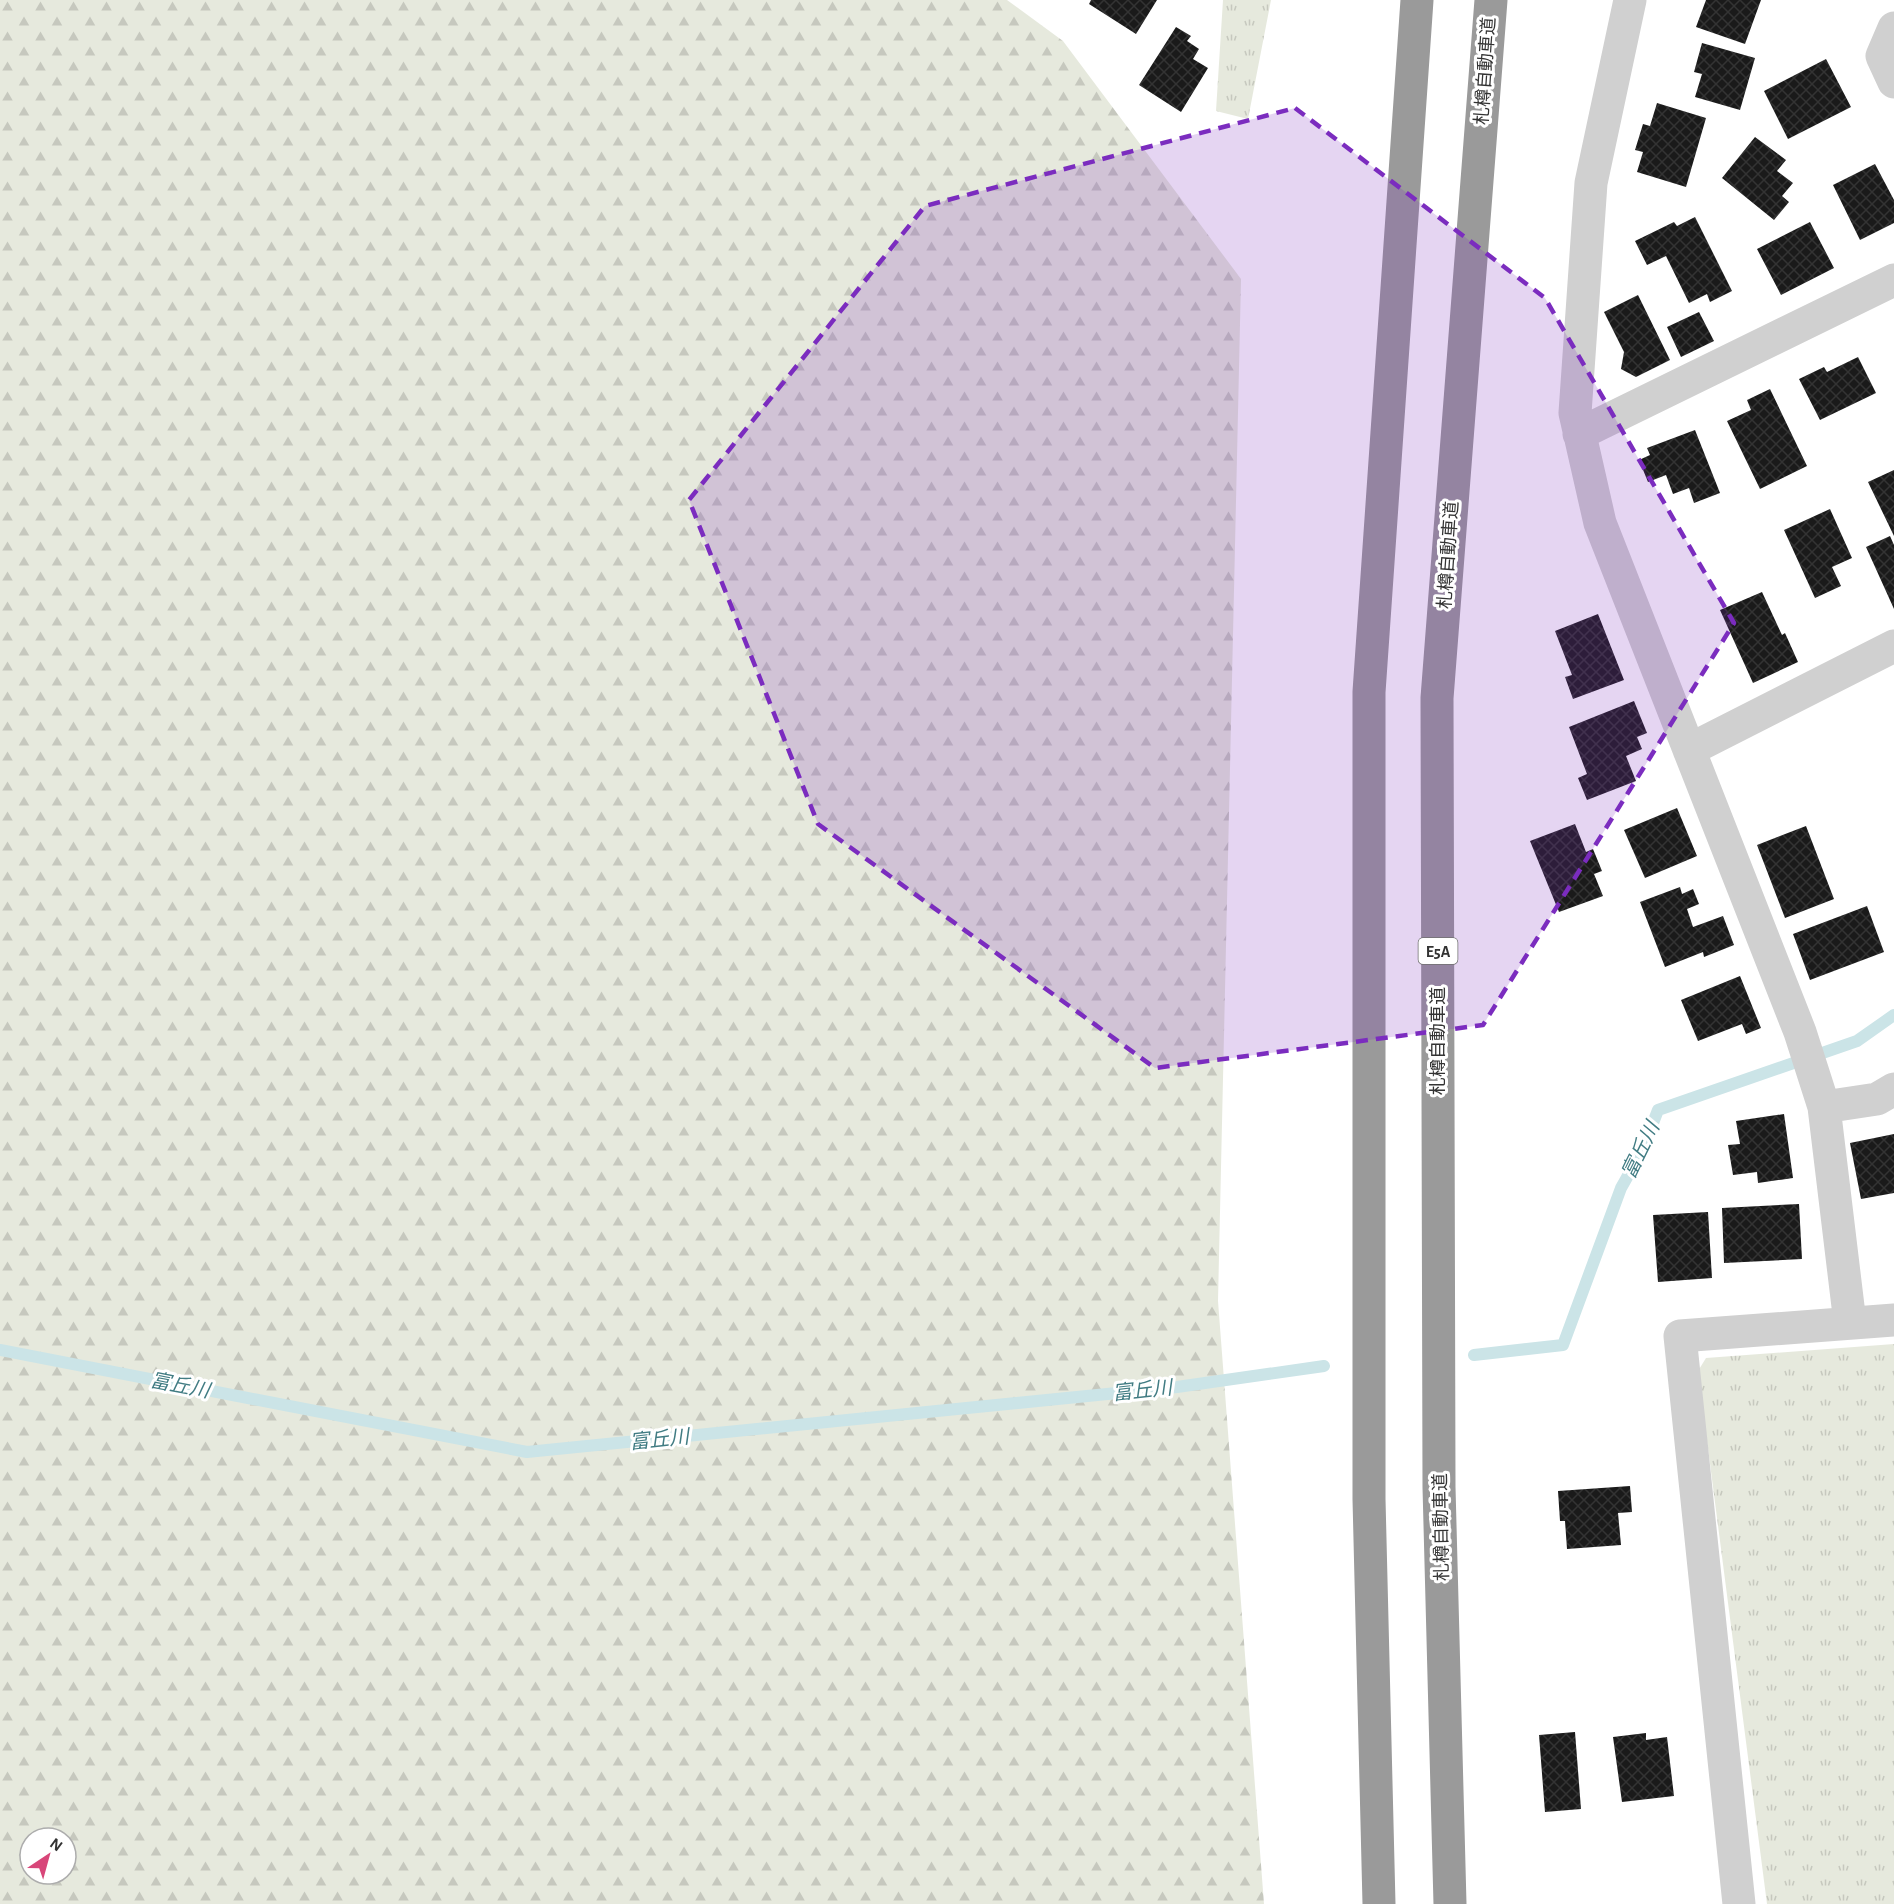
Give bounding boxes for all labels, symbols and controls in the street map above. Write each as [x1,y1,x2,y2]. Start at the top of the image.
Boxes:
street label: 札樽自動車道 [1471,16,1499,126]
street label: 札樽自動車道 [1434,500,1462,610]
road number: E5A [1418,938,1458,964]
street label: 札樽自動車道 [1428,987,1448,1095]
water label: 富丘川 [1618,1117,1664,1182]
water label: 富丘川 [148,1369,213,1402]
water label: 富丘川 [1111,1377,1175,1404]
water label: 富丘川 [628,1426,692,1453]
street label: 札樽自動車道 [1430,1473,1452,1581]
north arrow [18,1826,78,1886]
text: N [47,1835,65,1854]

